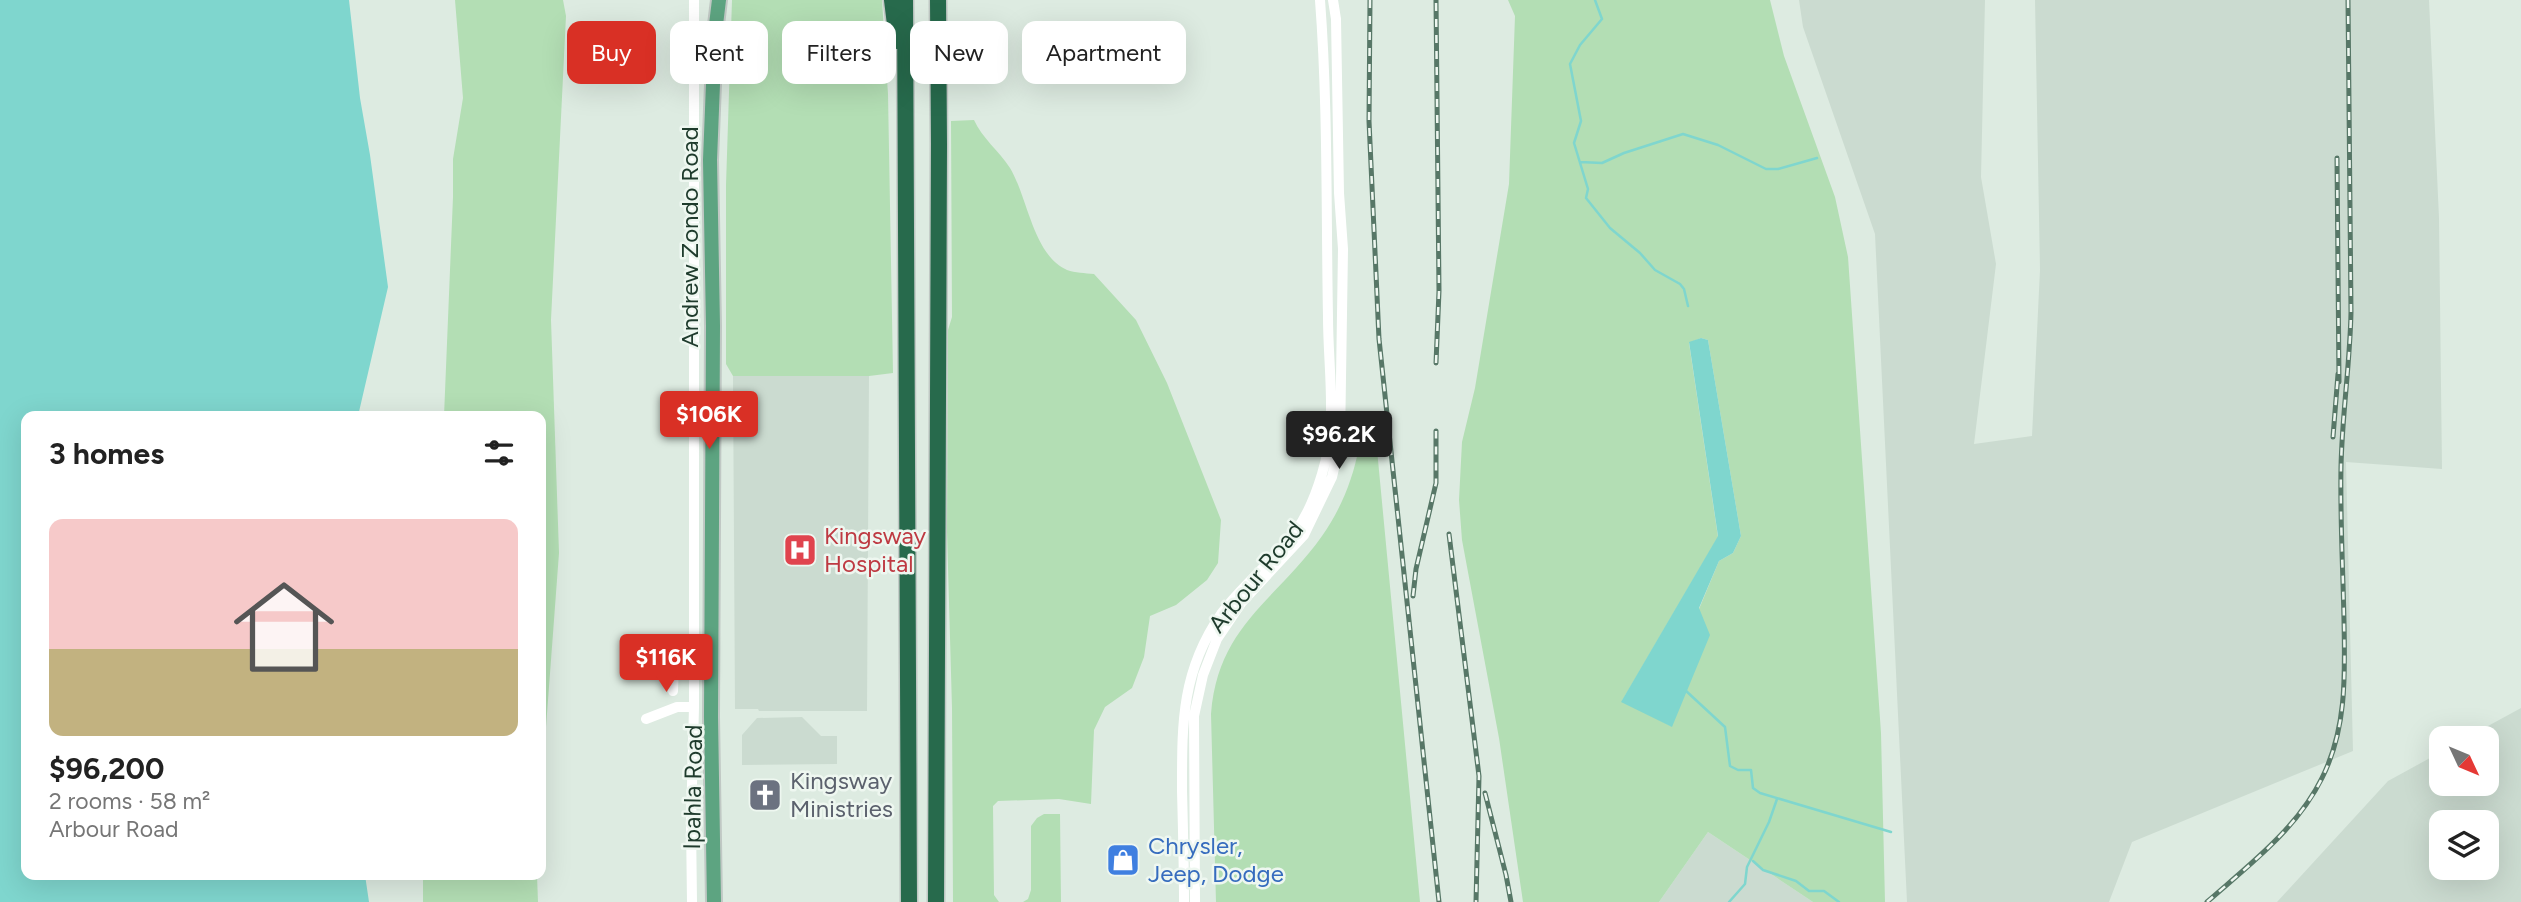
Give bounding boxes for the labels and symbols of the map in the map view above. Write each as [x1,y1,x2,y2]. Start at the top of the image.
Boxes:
street label: Andrew Zondo Road [675,126,704,348]
pin: $106K [660,392,758,451]
pin: $96.2K [1282,412,1396,471]
street label: Arbour Road [1202,515,1309,638]
place label: Kingsway Hospital [824,521,926,578]
hospital icon: Kingsway Hospital [781,531,819,569]
pin: $116K [617,634,715,694]
street label: Ipahla Road [677,724,708,850]
north arrow [2429,726,2499,796]
place label: Kingsway Ministries [790,766,893,823]
church icon: Kingsway Ministries [746,776,784,814]
place label: Chrysler, Jeep, Dodge [1148,831,1284,888]
shop icon: Chrysler, Jeep, Dodge [1104,841,1142,879]

